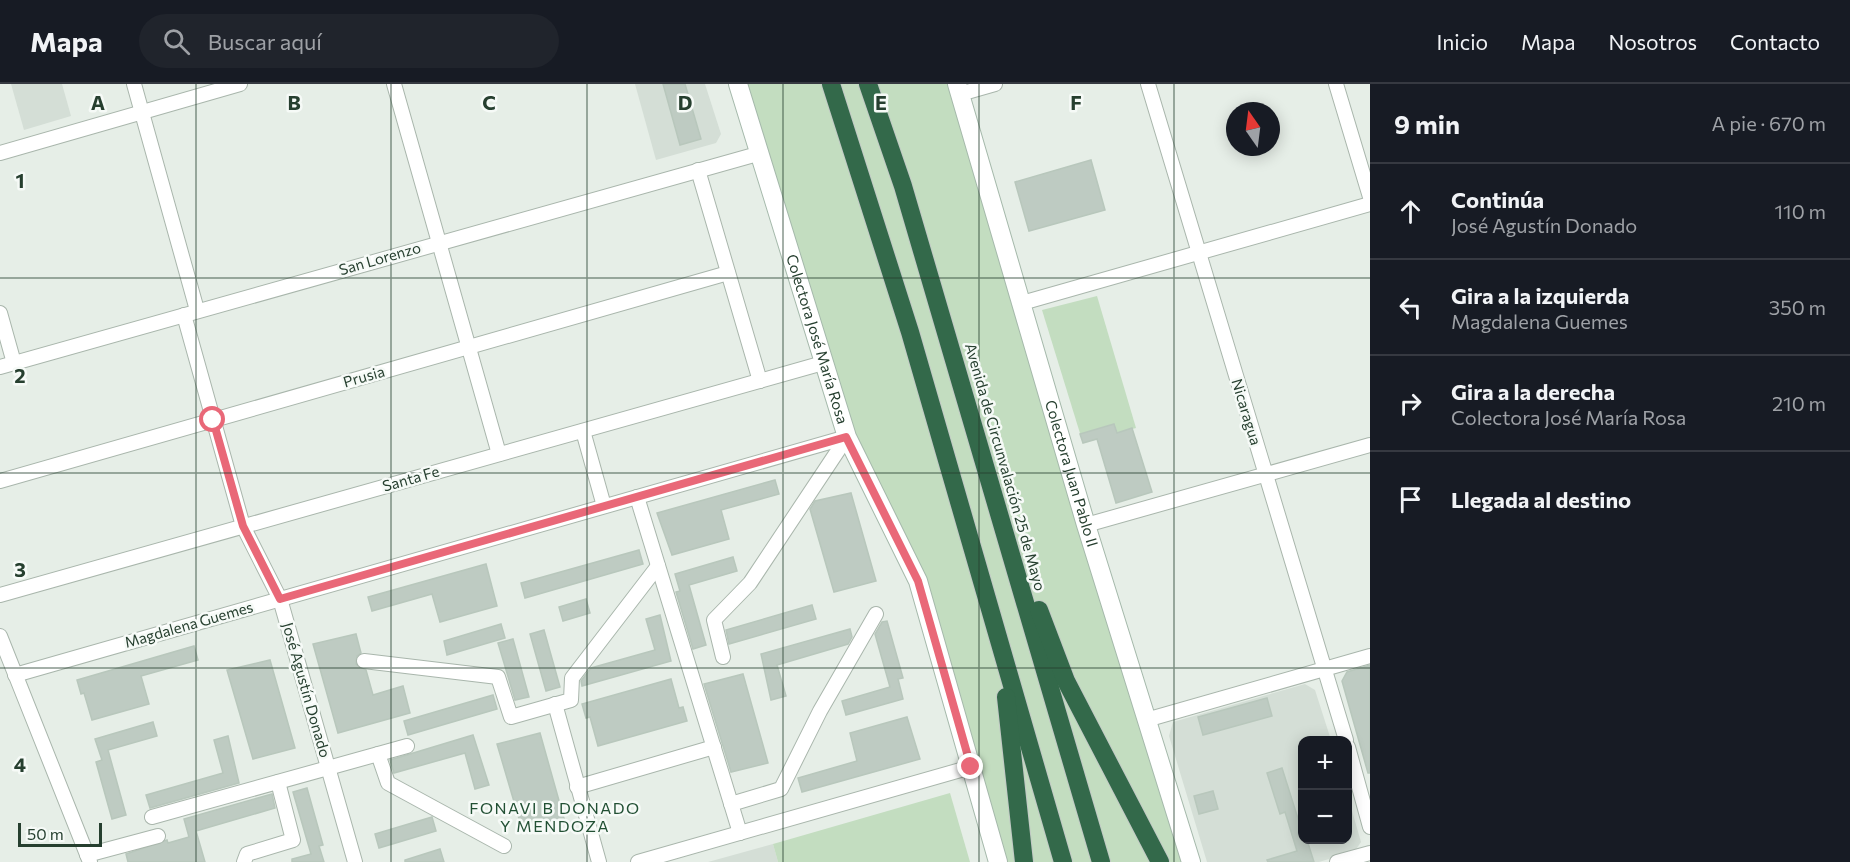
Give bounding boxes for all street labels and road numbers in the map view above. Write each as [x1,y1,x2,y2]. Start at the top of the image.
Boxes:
street label: San Lorenzo [337,238,423,278]
street label: Colectora José María Rosa [783,252,852,426]
street label: Avenida de Circunvalación 25 de Mayo [962,341,1050,593]
street label: Prusia [341,362,387,391]
street label: Nicaragua [1228,376,1266,447]
street label: Colectora Juan Pablo II [1042,398,1102,549]
street label: Santa Fe [380,461,441,495]
street label: Magdalena Guemes [122,597,255,651]
street label: José Agustín Donado [279,620,335,759]

